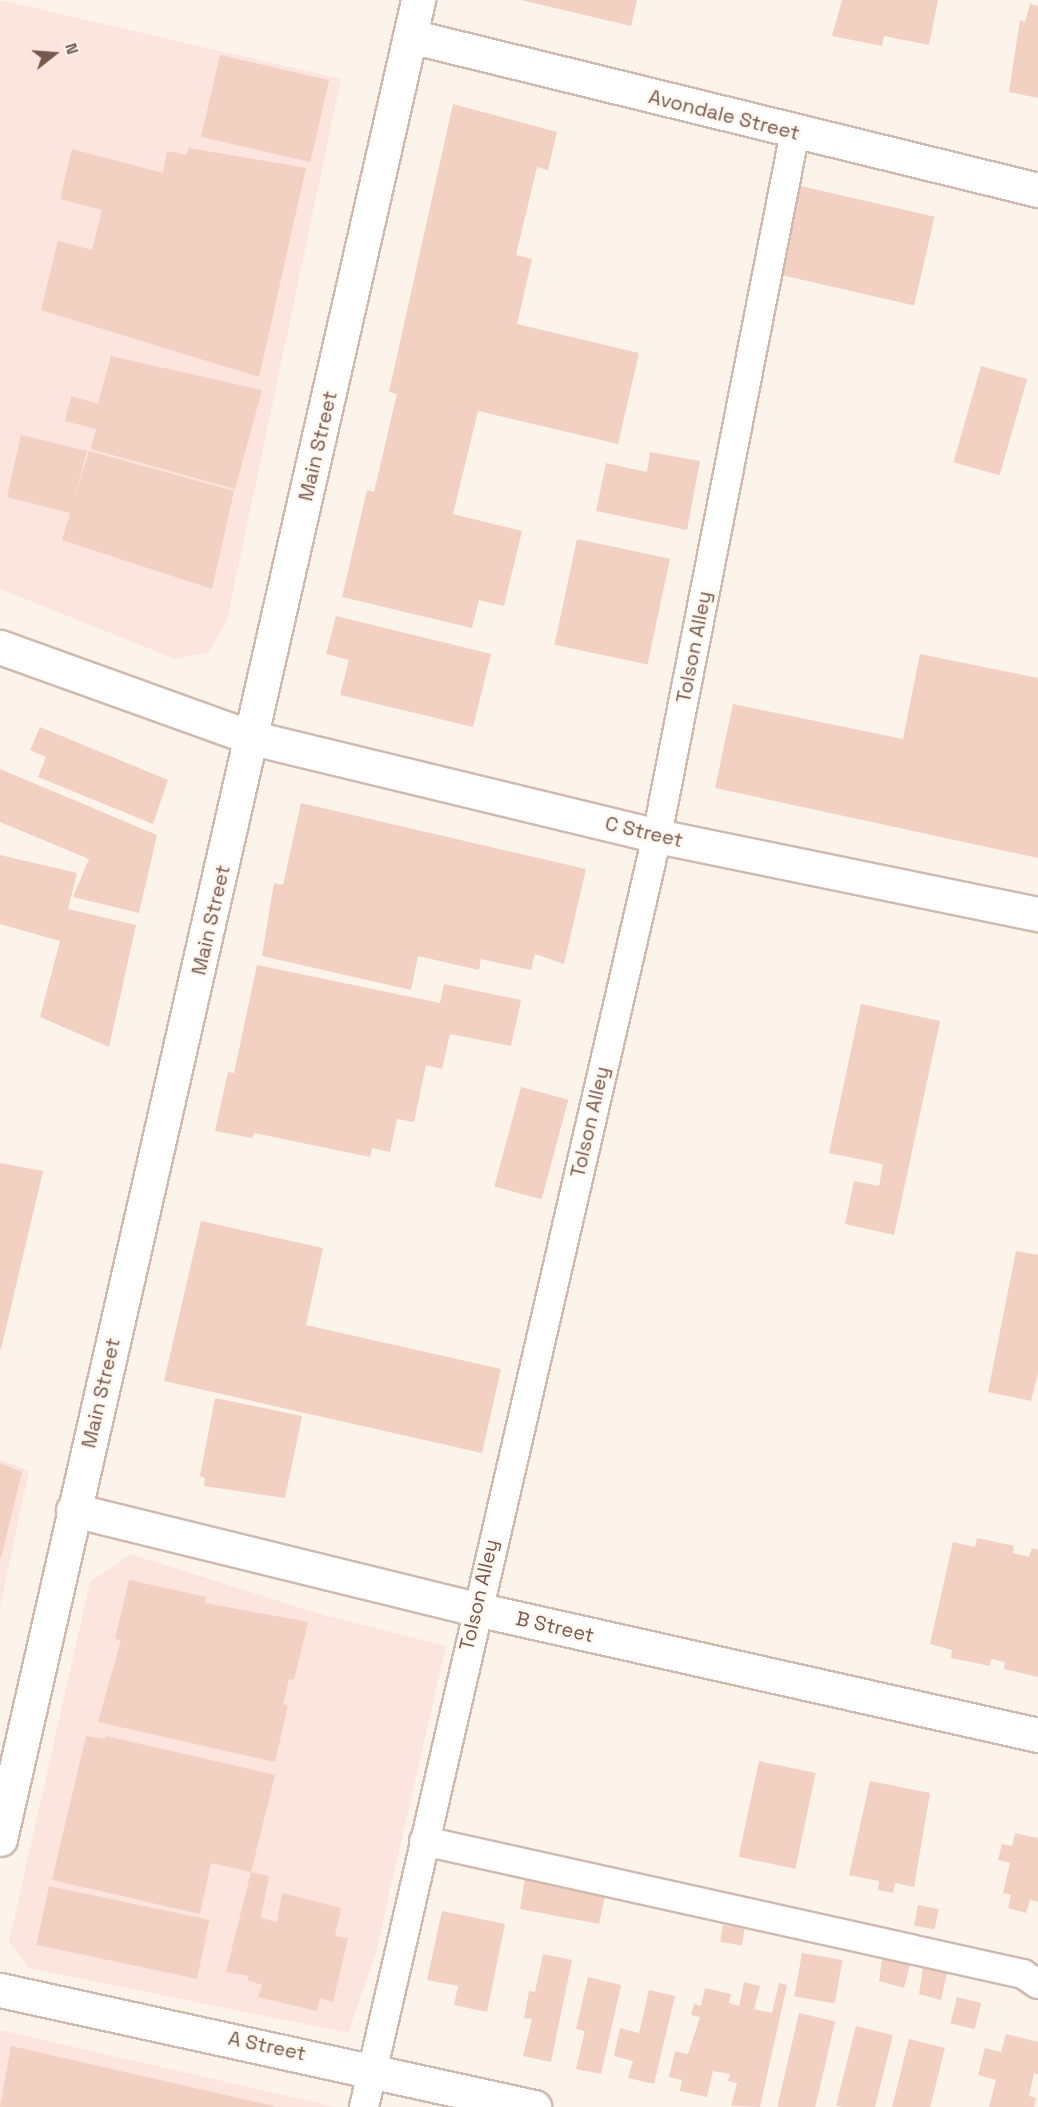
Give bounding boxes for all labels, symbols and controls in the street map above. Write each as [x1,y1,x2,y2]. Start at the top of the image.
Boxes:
north arrow [24,24,84,84]
text: N [60,40,83,57]
street label: Avondale Street [646,85,802,145]
street label: Main Street [294,389,342,503]
street label: Tolson Alley [671,589,717,705]
street label: C Street [603,811,685,853]
street label: Main Street [187,863,235,977]
street label: Tolson Alley [566,1064,614,1180]
street label: Main Street [77,1336,125,1450]
street label: Tolson Alley [455,1537,503,1653]
street label: B Street [514,1606,596,1648]
street label: A Street [226,2026,308,2066]

